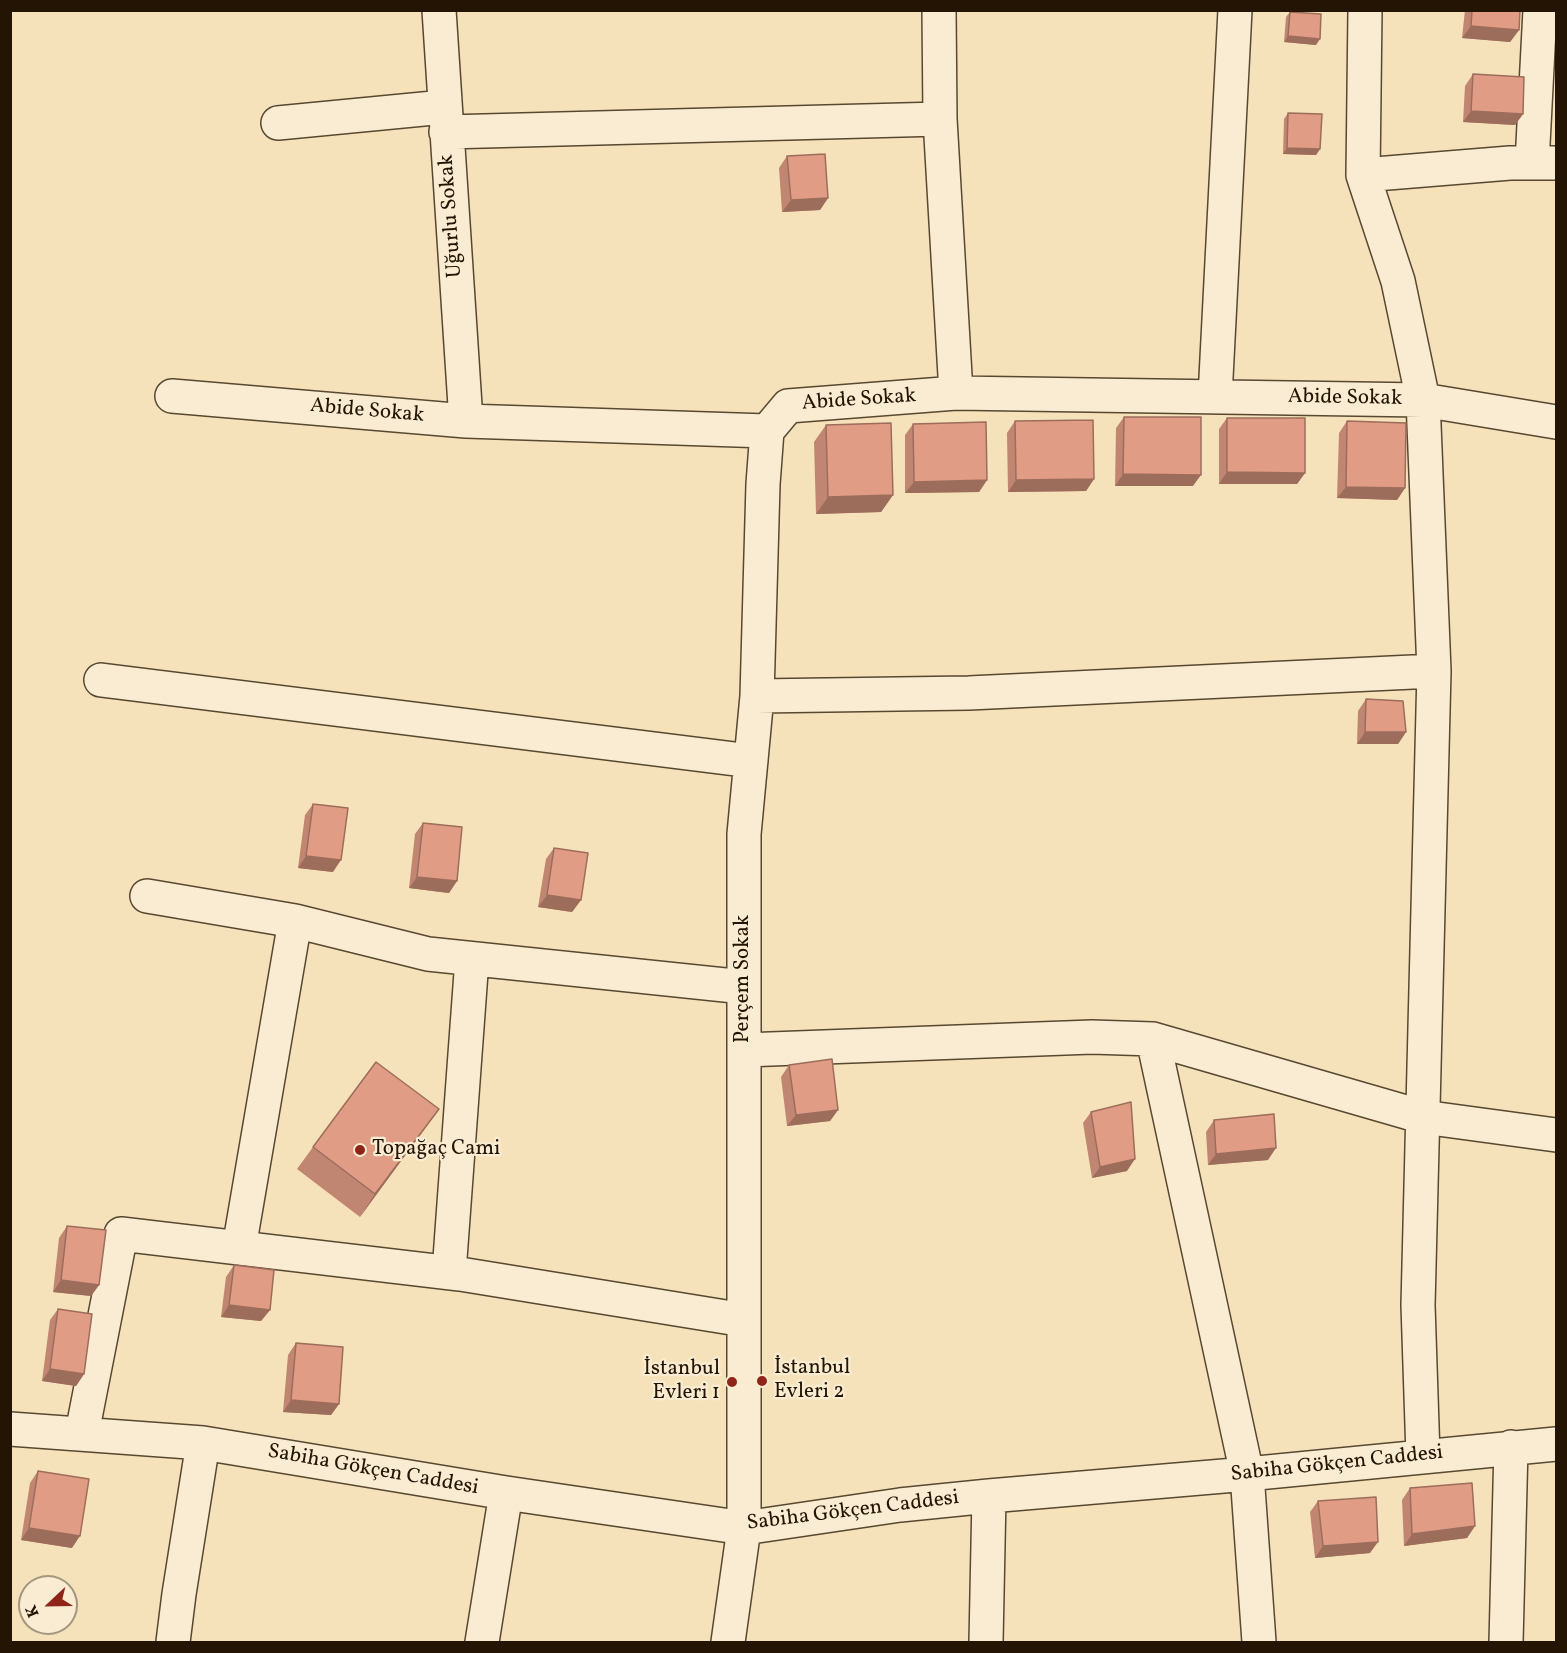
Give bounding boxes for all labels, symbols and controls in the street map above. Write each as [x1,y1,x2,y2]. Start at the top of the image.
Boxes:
street label: Uğurlu Sokak [435,153,469,279]
street label: Abide Sokak [801,384,917,418]
street label: Abide Sokak [1288,385,1402,413]
street label: Abide Sokak [309,394,425,430]
street label: Perçem Sokak [731,915,757,1043]
place label: Topağaç Cami [372,1137,500,1163]
marker: Topağaç Cami [353,1143,367,1157]
place label: İstanbul Evleri 2 [774,1356,850,1406]
place label: İstanbul Evleri 1 [644,1357,720,1407]
marker: İstanbul Evleri 2 [755,1374,769,1388]
marker: İstanbul Evleri 1 [725,1375,739,1389]
street label: Sabiha Gökçen Caddesi [266,1440,480,1502]
street label: Sabiha Gökçen Caddesi [1229,1441,1445,1489]
street label: Sabiha Gökçen Caddesi [745,1486,961,1538]
north arrow [18,1575,78,1635]
text: K [21,1601,46,1620]

